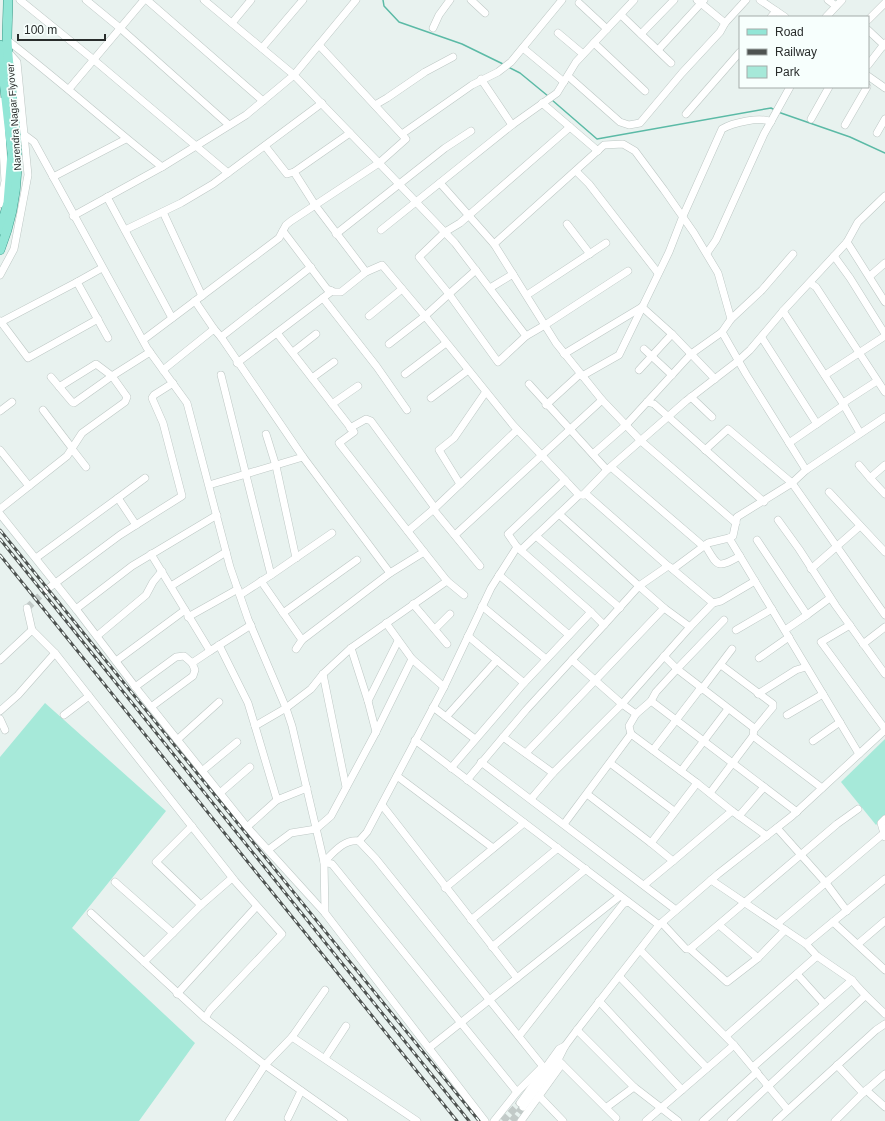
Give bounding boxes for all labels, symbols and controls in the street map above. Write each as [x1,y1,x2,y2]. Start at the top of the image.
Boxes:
scale bar [18,16,105,42]
legend [739,16,869,88]
text: 100 m [24,23,57,37]
text: Road [775,25,804,39]
text: Railway [775,45,817,59]
street label: Narendra Nagar Flyover [5,62,23,171]
text: Park [775,65,801,79]

